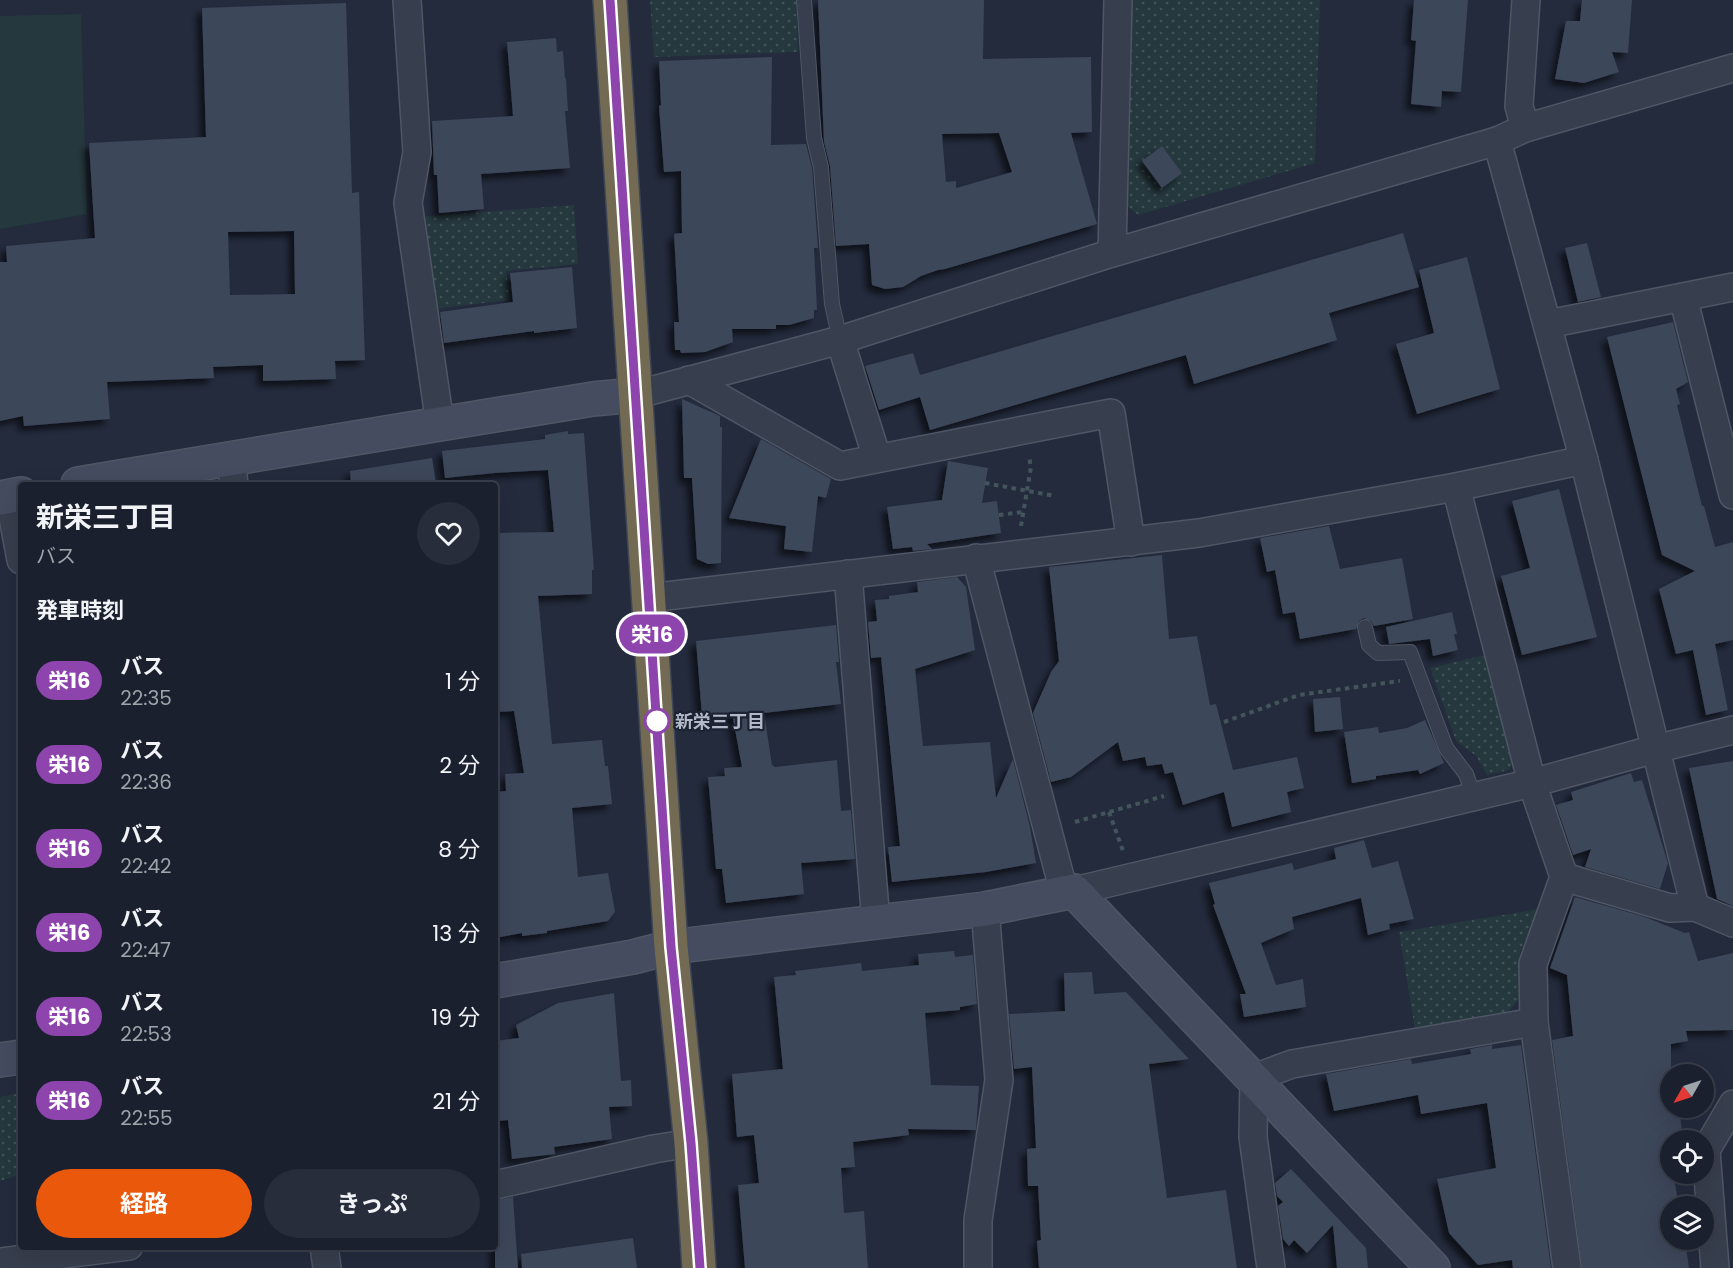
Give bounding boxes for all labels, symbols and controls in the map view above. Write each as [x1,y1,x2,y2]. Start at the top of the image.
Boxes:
text: 新栄三丁目 [36,498,176,537]
button: heart [417,502,480,565]
text: バス [36,542,76,570]
text: 発車時刻 [36,595,124,626]
line badge: 栄16 [618,614,686,654]
text: 栄16 [631,620,673,649]
text: バス [120,651,164,682]
text: 栄16 [48,666,90,695]
text: 1 分 [445,666,480,697]
text: 22:35 [120,684,172,712]
marker: 新栄三丁目 [644,708,670,734]
place label: 新栄三丁目 [675,709,765,734]
text: バス [120,735,164,766]
text: 栄16 [48,750,90,779]
text: 2 分 [439,750,480,781]
text: 22:36 [120,768,172,796]
text: バス [120,819,164,850]
text: 栄16 [48,834,90,863]
text: 8 分 [438,834,480,865]
text: 22:42 [120,852,172,880]
text: バス [120,903,164,934]
text: 栄16 [48,918,90,947]
text: 13 分 [432,918,480,949]
text: 22:47 [120,936,171,964]
text: バス [120,987,164,1018]
text: 栄16 [48,1002,90,1031]
text: 19 分 [431,1002,480,1033]
text: 22:53 [120,1020,172,1048]
north arrow [1660,1064,1714,1118]
map controls [1660,1064,1714,1250]
text: バス [120,1071,164,1102]
text: 栄16 [48,1086,90,1115]
text: 21 分 [432,1086,480,1117]
text: 22:55 [120,1104,173,1132]
button: locate [1660,1130,1714,1184]
button: 経路 [36,1169,252,1238]
button: きっぷ [264,1169,480,1238]
button: layers [1660,1196,1714,1250]

